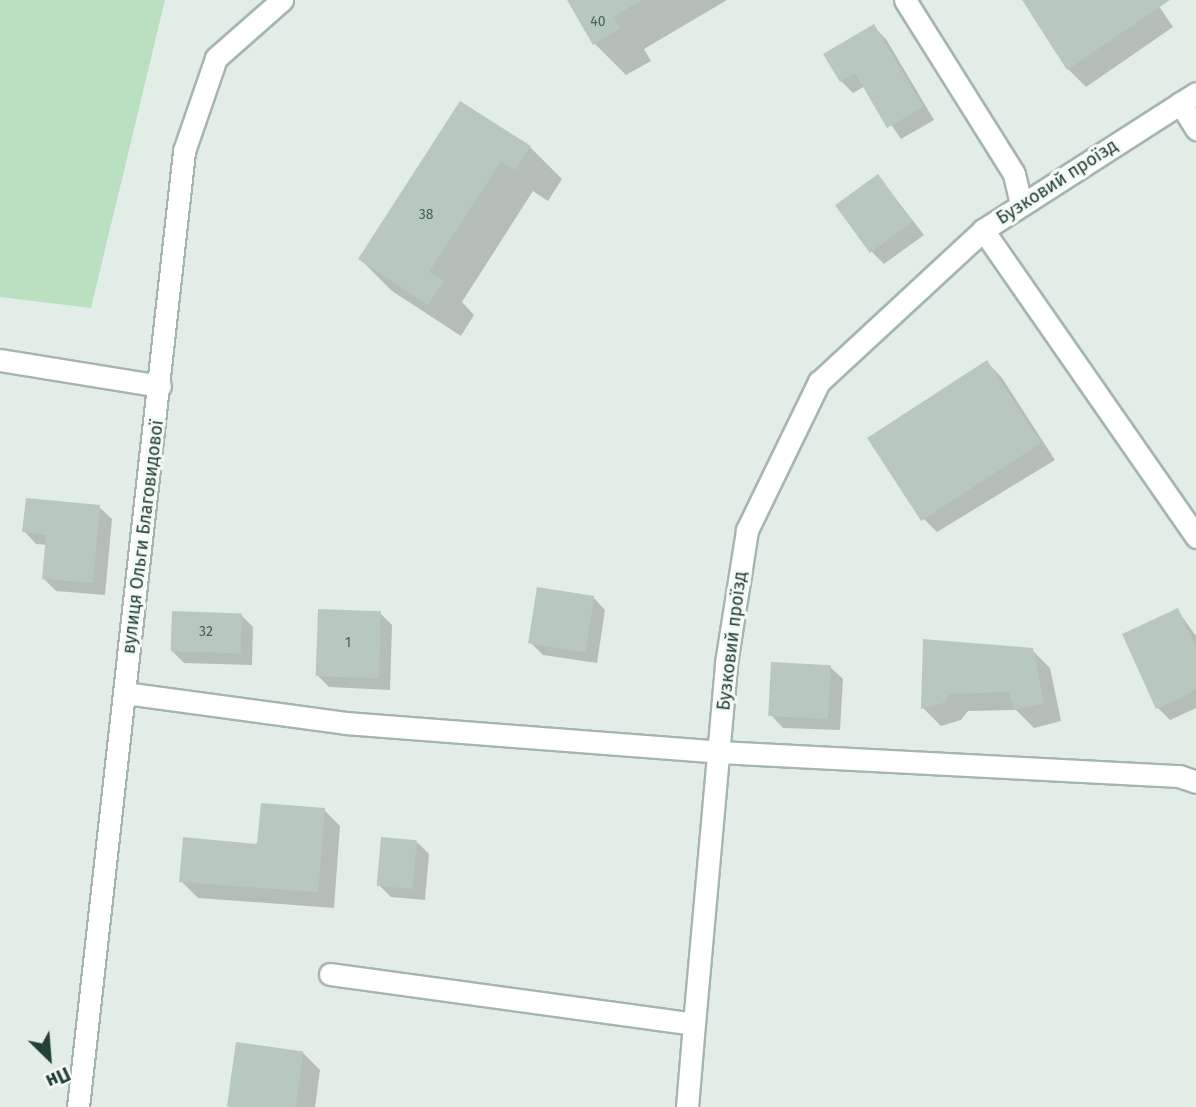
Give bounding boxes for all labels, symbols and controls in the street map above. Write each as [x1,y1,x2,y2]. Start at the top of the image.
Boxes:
house number: 40 [590,14,606,30]
street label: Бузковий проїзд [992,135,1122,229]
house number: 38 [419,207,433,223]
street label: вулиця Ольги Благовидової [118,419,168,655]
street label: Бузковий проїзд [713,570,751,712]
house number: 32 [199,624,213,640]
house number: 1 [345,635,351,651]
north arrow [14,1023,84,1093]
text: Пн [42,1062,74,1093]

